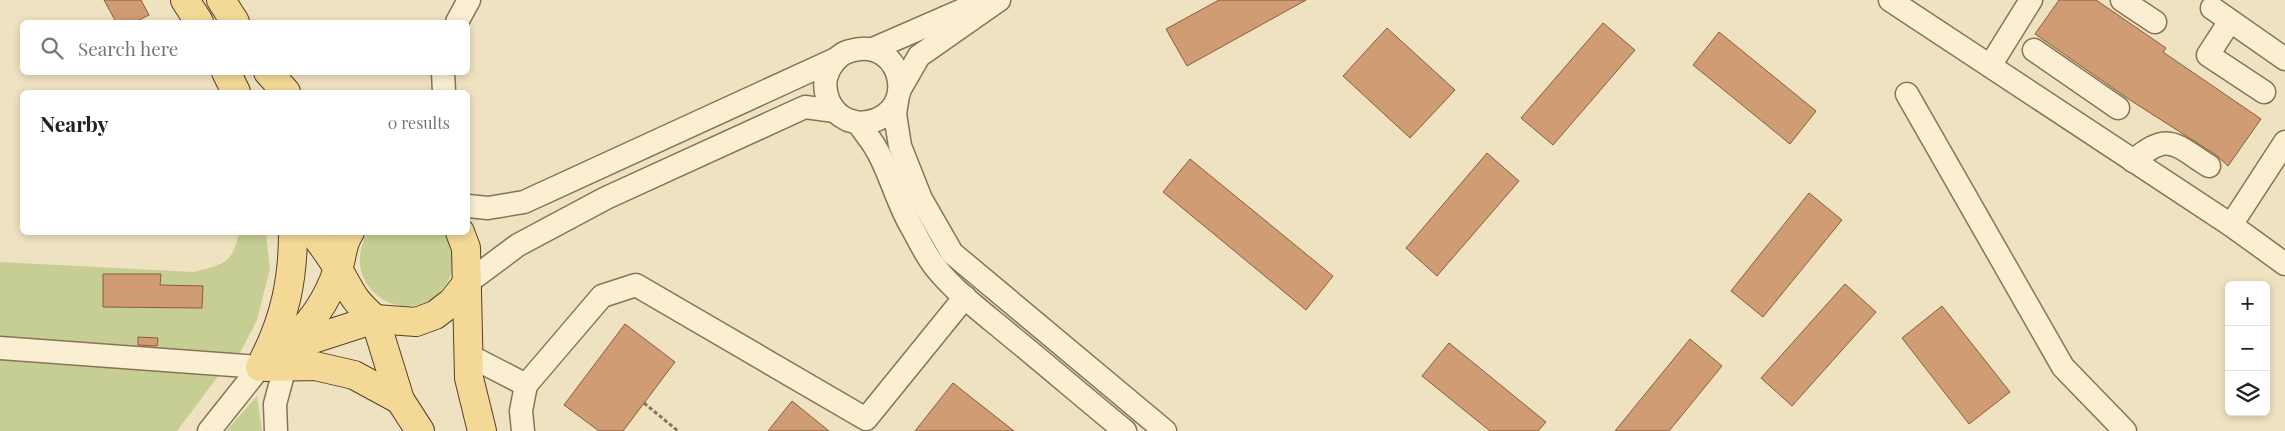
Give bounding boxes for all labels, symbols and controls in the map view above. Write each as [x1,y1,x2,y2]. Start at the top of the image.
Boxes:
search box [20,20,470,75]
icon: search [38,34,66,62]
text: Search here [78,35,178,61]
text: Nearby [40,109,109,137]
text: 0 results [388,112,450,133]
map controls [2225,281,2270,416]
button: + [2225,281,2270,326]
button: − [2225,326,2270,371]
button: layers [2225,371,2270,416]

